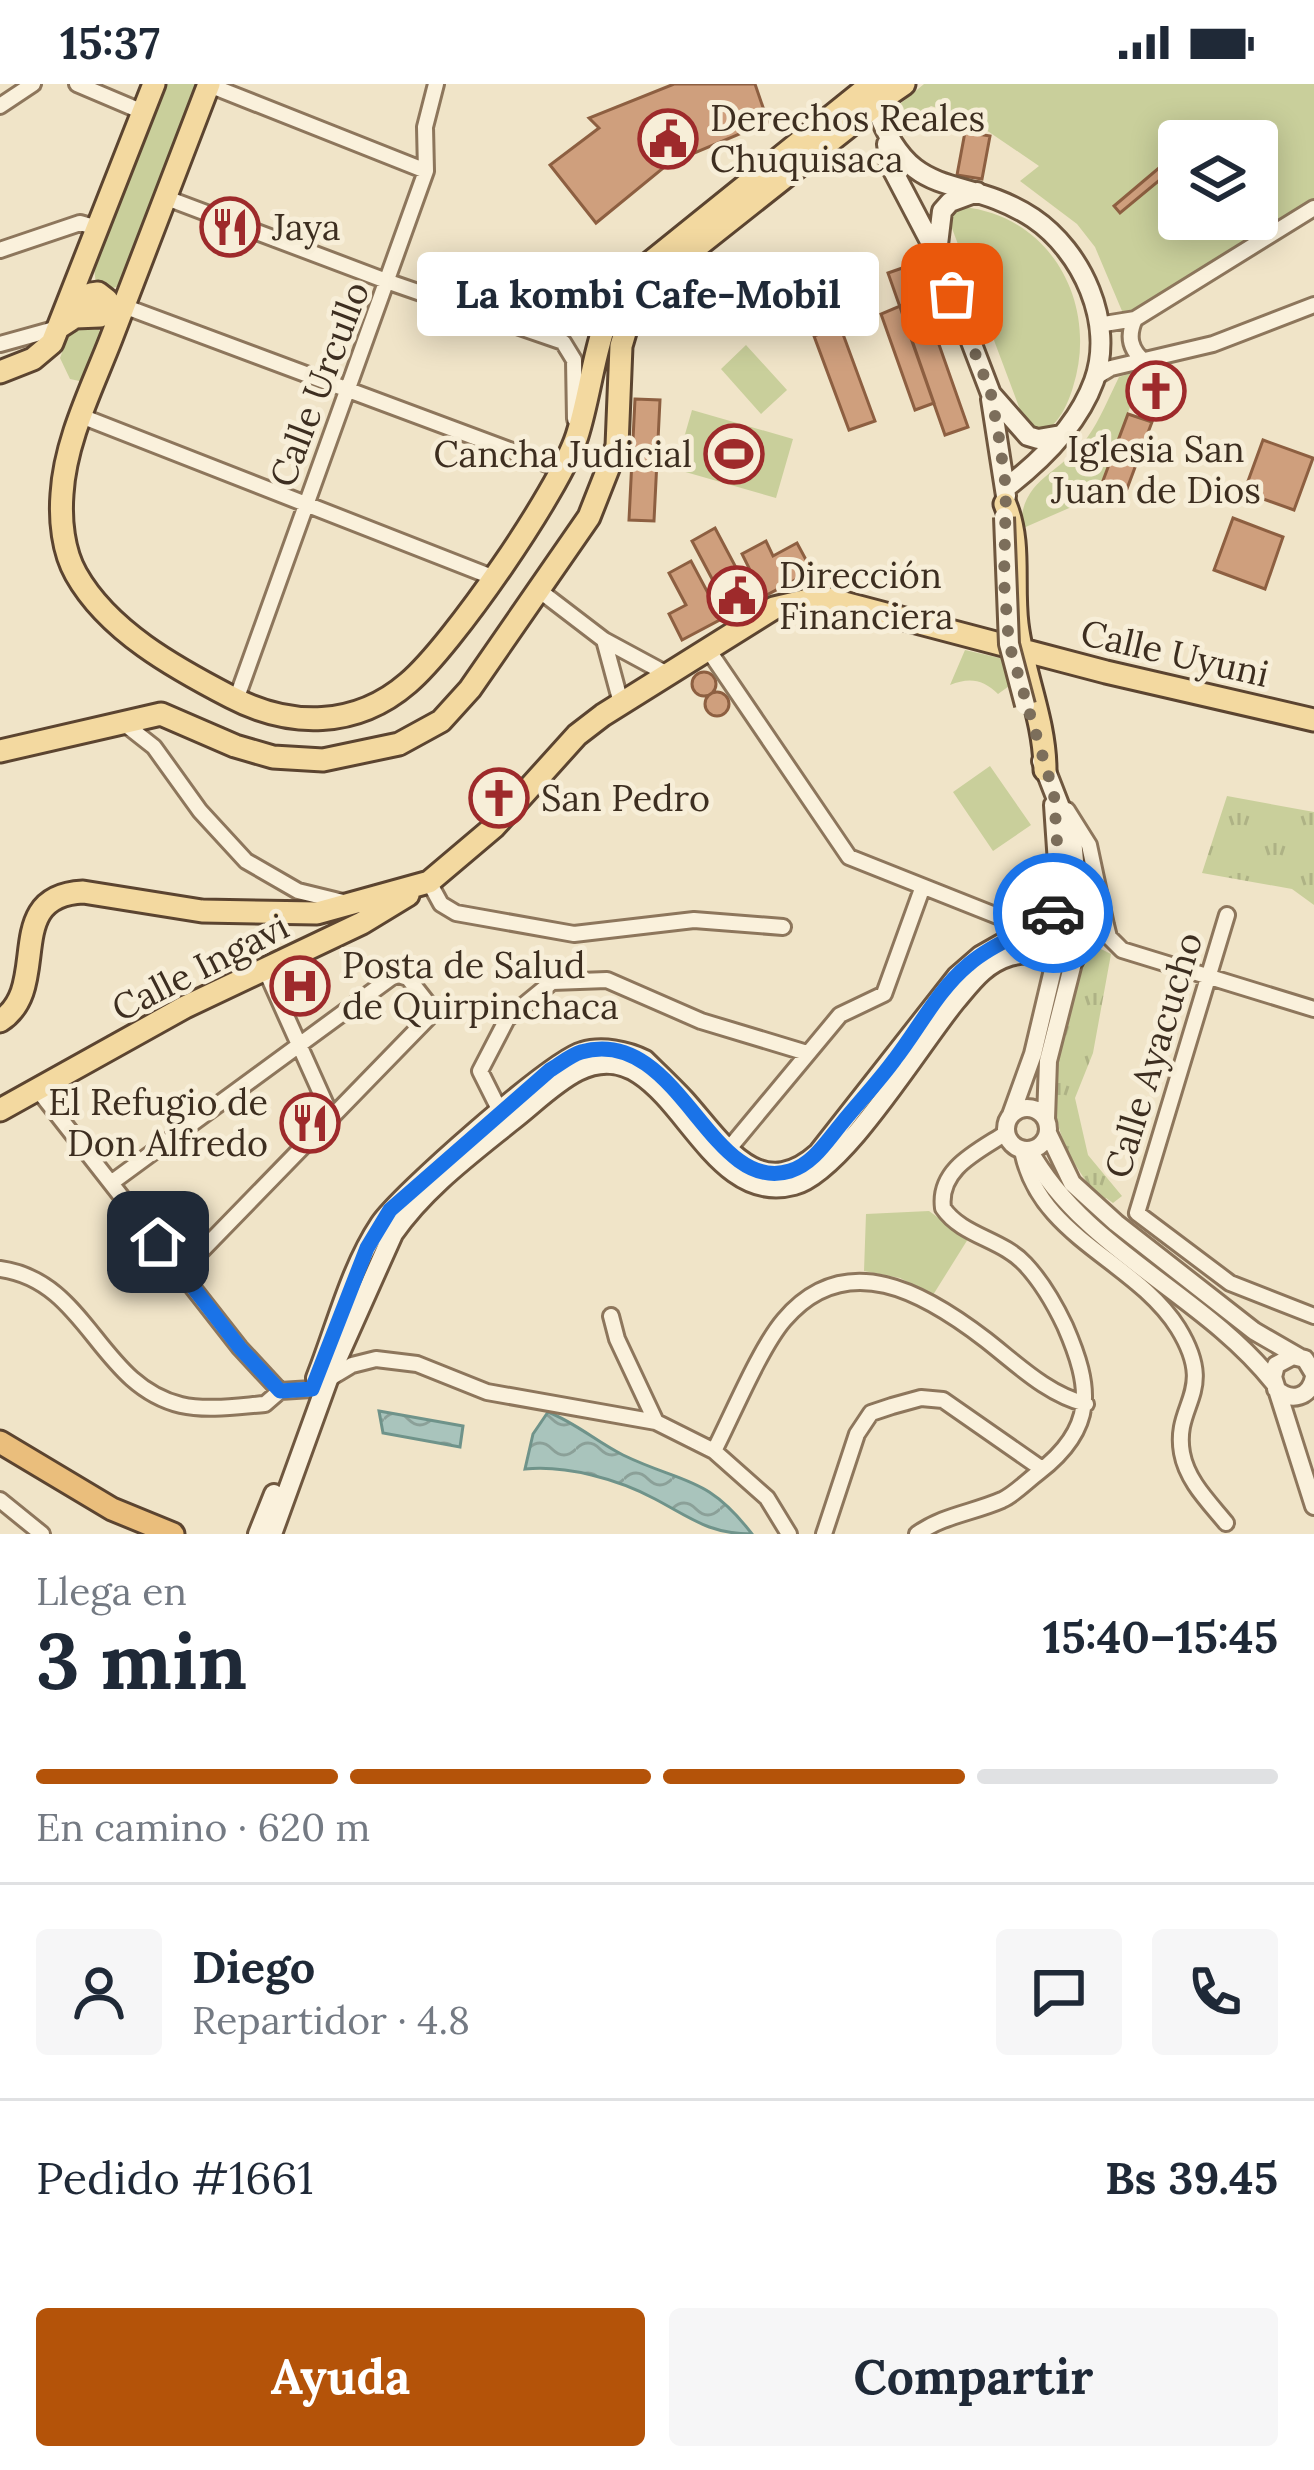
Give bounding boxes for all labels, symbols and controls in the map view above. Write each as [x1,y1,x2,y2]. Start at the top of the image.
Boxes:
text: 15:37 [60,14,160,71]
place label: Derechos Reales Chuquisaca [710,95,985,182]
public building icon: Derechos Reales Chuquisaca [637,108,699,170]
map controls [1158,120,1278,240]
button: layers [1158,120,1278,240]
restaurant icon: Jaya [199,196,261,258]
place label: Jaya [271,204,341,250]
pin [901,243,1003,345]
callout: La kombi Cafe-Mobil [418,252,880,336]
icon: bag [919,261,985,327]
text: La kombi Cafe-Mobil [455,269,841,319]
street label: Calle Urcullo [259,275,379,493]
church icon: Iglesia San Juan de Dios [1125,360,1187,422]
sports icon: Cancha Judicial [703,423,765,485]
place label: Iglesia San Juan de Dios [1050,426,1261,513]
place label: Cancha Judicial [433,431,692,477]
place label: Dirección Financiera [779,552,954,639]
public building icon: Dirección Financiera [706,565,768,627]
street label: Calle Uyuni [1076,609,1274,697]
church icon: San Pedro [468,767,530,829]
place label: San Pedro [541,775,710,821]
courier [993,853,1113,973]
icon: car [1020,880,1086,946]
street label: Calle Ingavi [104,903,296,1031]
street label: Calle Ayacucho [1094,927,1212,1183]
place label: Posta de Salud de Quirpinchaca [342,942,619,1029]
hospital icon: Posta de Salud de Quirpinchaca [269,955,331,1017]
place label: El Refugio de Don Alfredo [48,1079,268,1166]
restaurant icon: El Refugio de Don Alfredo [279,1092,341,1154]
pin [107,1191,209,1293]
icon: home [125,1209,191,1275]
text: Llega en [36,1566,187,1616]
text: 15:40–15:45 [1043,1608,1278,1665]
text: 3 min [36,1611,247,1710]
text: En camino · 620 m [36,1802,370,1852]
button: person [36,1929,162,2055]
button: chat [996,1929,1122,2055]
button: phone [1152,1929,1278,2055]
text: Diego [192,1938,315,1995]
text: Repartidor · 4.8 [192,1995,470,2045]
text: Pedido #1661 [36,2149,314,2206]
text: Bs 39.45 [1105,2149,1278,2206]
button: Ayuda [36,2308,645,2446]
button: Compartir [669,2308,1278,2446]

